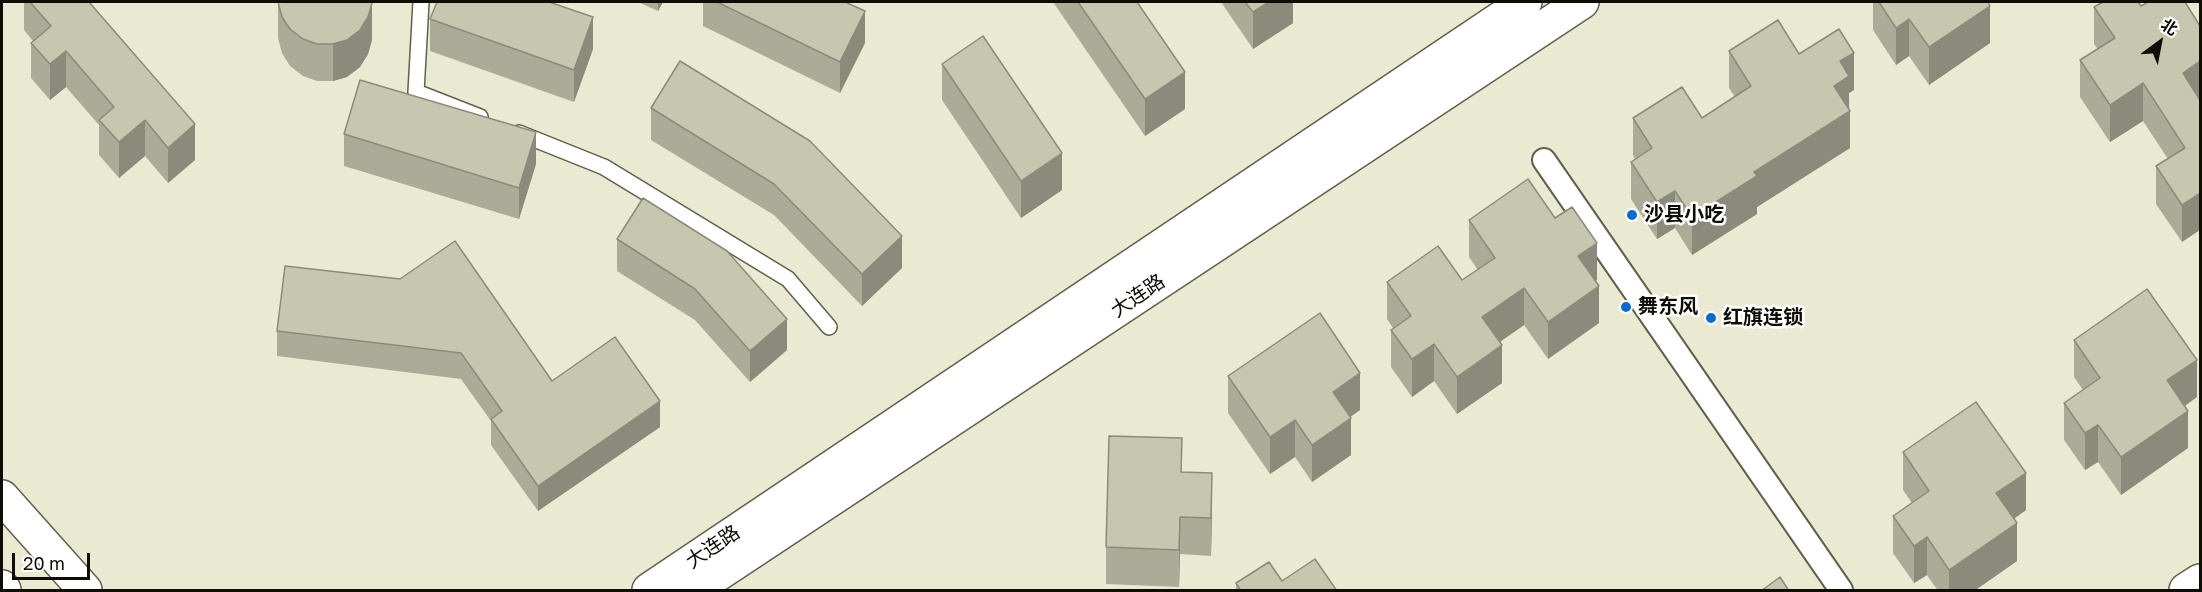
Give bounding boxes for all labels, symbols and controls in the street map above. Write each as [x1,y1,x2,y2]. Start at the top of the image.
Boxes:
north arrow [2130,12,2190,72]
text: 北 [2157,14,2182,39]
place label: 沙县小吃 [1644,203,1724,227]
marker: 沙县小吃 [1625,208,1639,222]
street label: 大连路 [1106,269,1170,323]
place label: 舞东风 [1638,295,1698,319]
marker: 舞东风 [1619,300,1633,314]
place label: 红旗连锁 [1723,306,1803,330]
marker: 红旗连锁 [1704,311,1718,325]
street label: 大连路 [681,520,745,574]
scale bar [15,541,93,579]
text: 20 m [23,552,65,574]

